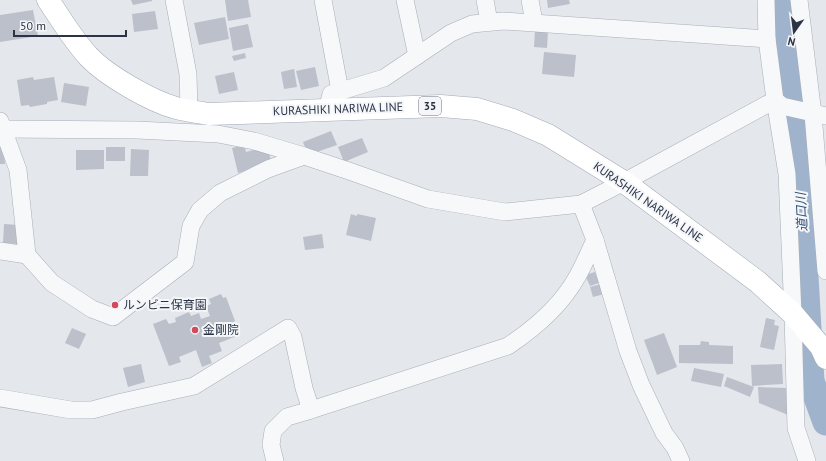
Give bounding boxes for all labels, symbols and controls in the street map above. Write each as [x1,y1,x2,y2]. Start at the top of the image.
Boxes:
scale bar [14,12,126,38]
north arrow [774,12,814,52]
text: 50 m [20,18,46,33]
text: N [786,34,797,49]
road number: 35 [419,97,441,115]
street label: KURASHIKI NARIWA LINE [273,99,403,118]
street label: KURASHIKI NARIWA LINE [591,158,706,245]
water label: 道口川 [792,190,811,232]
place label: ルンビニ保育園 [123,297,207,312]
marker: ルンビニ保育園 [110,300,120,310]
place label: 金剛院 [203,322,239,337]
marker: 金剛院 [190,325,200,335]

